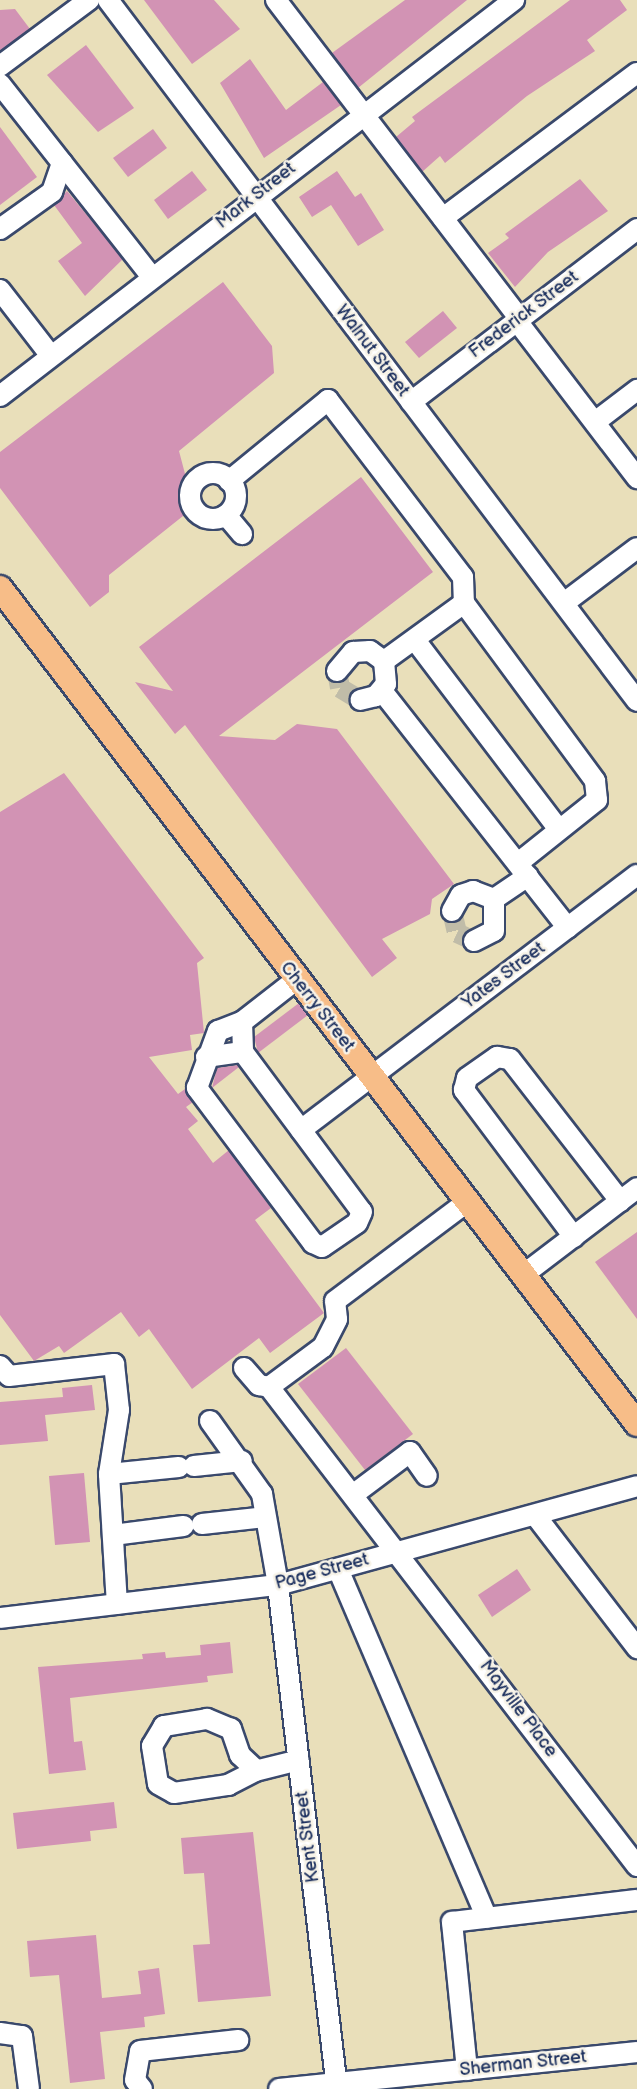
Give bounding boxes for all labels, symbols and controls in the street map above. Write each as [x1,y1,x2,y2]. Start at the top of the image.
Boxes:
street label: Mark Street [212,158,300,234]
street label: Frederick Street [465,267,583,363]
street label: Walnut Street [330,301,414,401]
street label: Yates Street [458,938,550,1014]
street label: Cherry Street [275,957,359,1057]
street label: Page Street [273,1549,371,1595]
street label: Mayville Place [474,1656,562,1762]
street label: Kent Street [292,1790,324,1884]
street label: Sherman Street [458,2047,588,2081]

